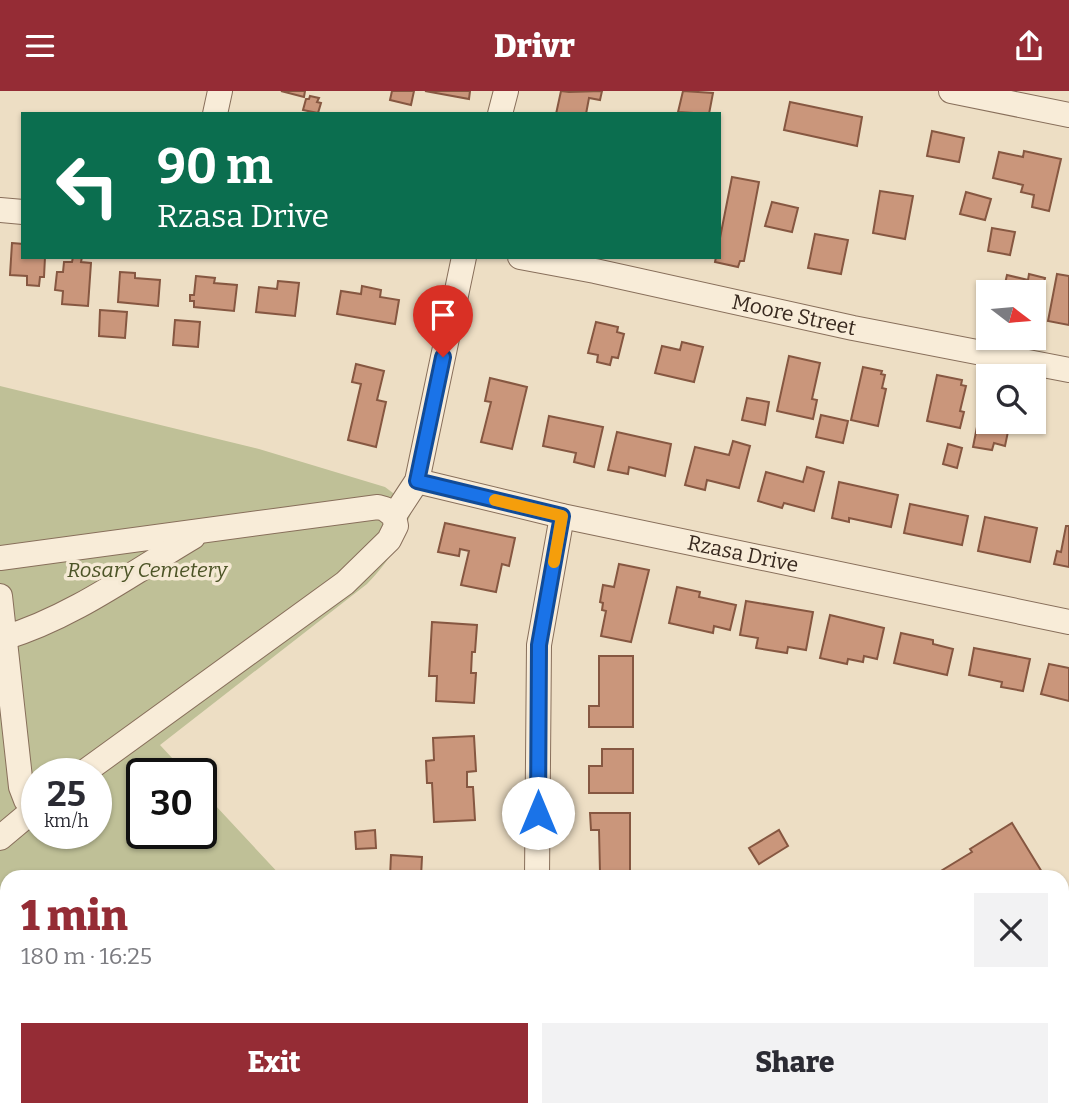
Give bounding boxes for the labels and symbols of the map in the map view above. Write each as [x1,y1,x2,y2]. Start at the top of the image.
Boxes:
north arrow [976,280,1046,350]
pin [413,285,473,357]
street label: Moore Street [729,289,859,341]
street label: Rzasa Drive [685,530,801,578]
park label: Rosary Cemetery [67,557,228,583]
speed limit sign: 30 [126,758,217,849]
position arrow [501,776,575,850]

